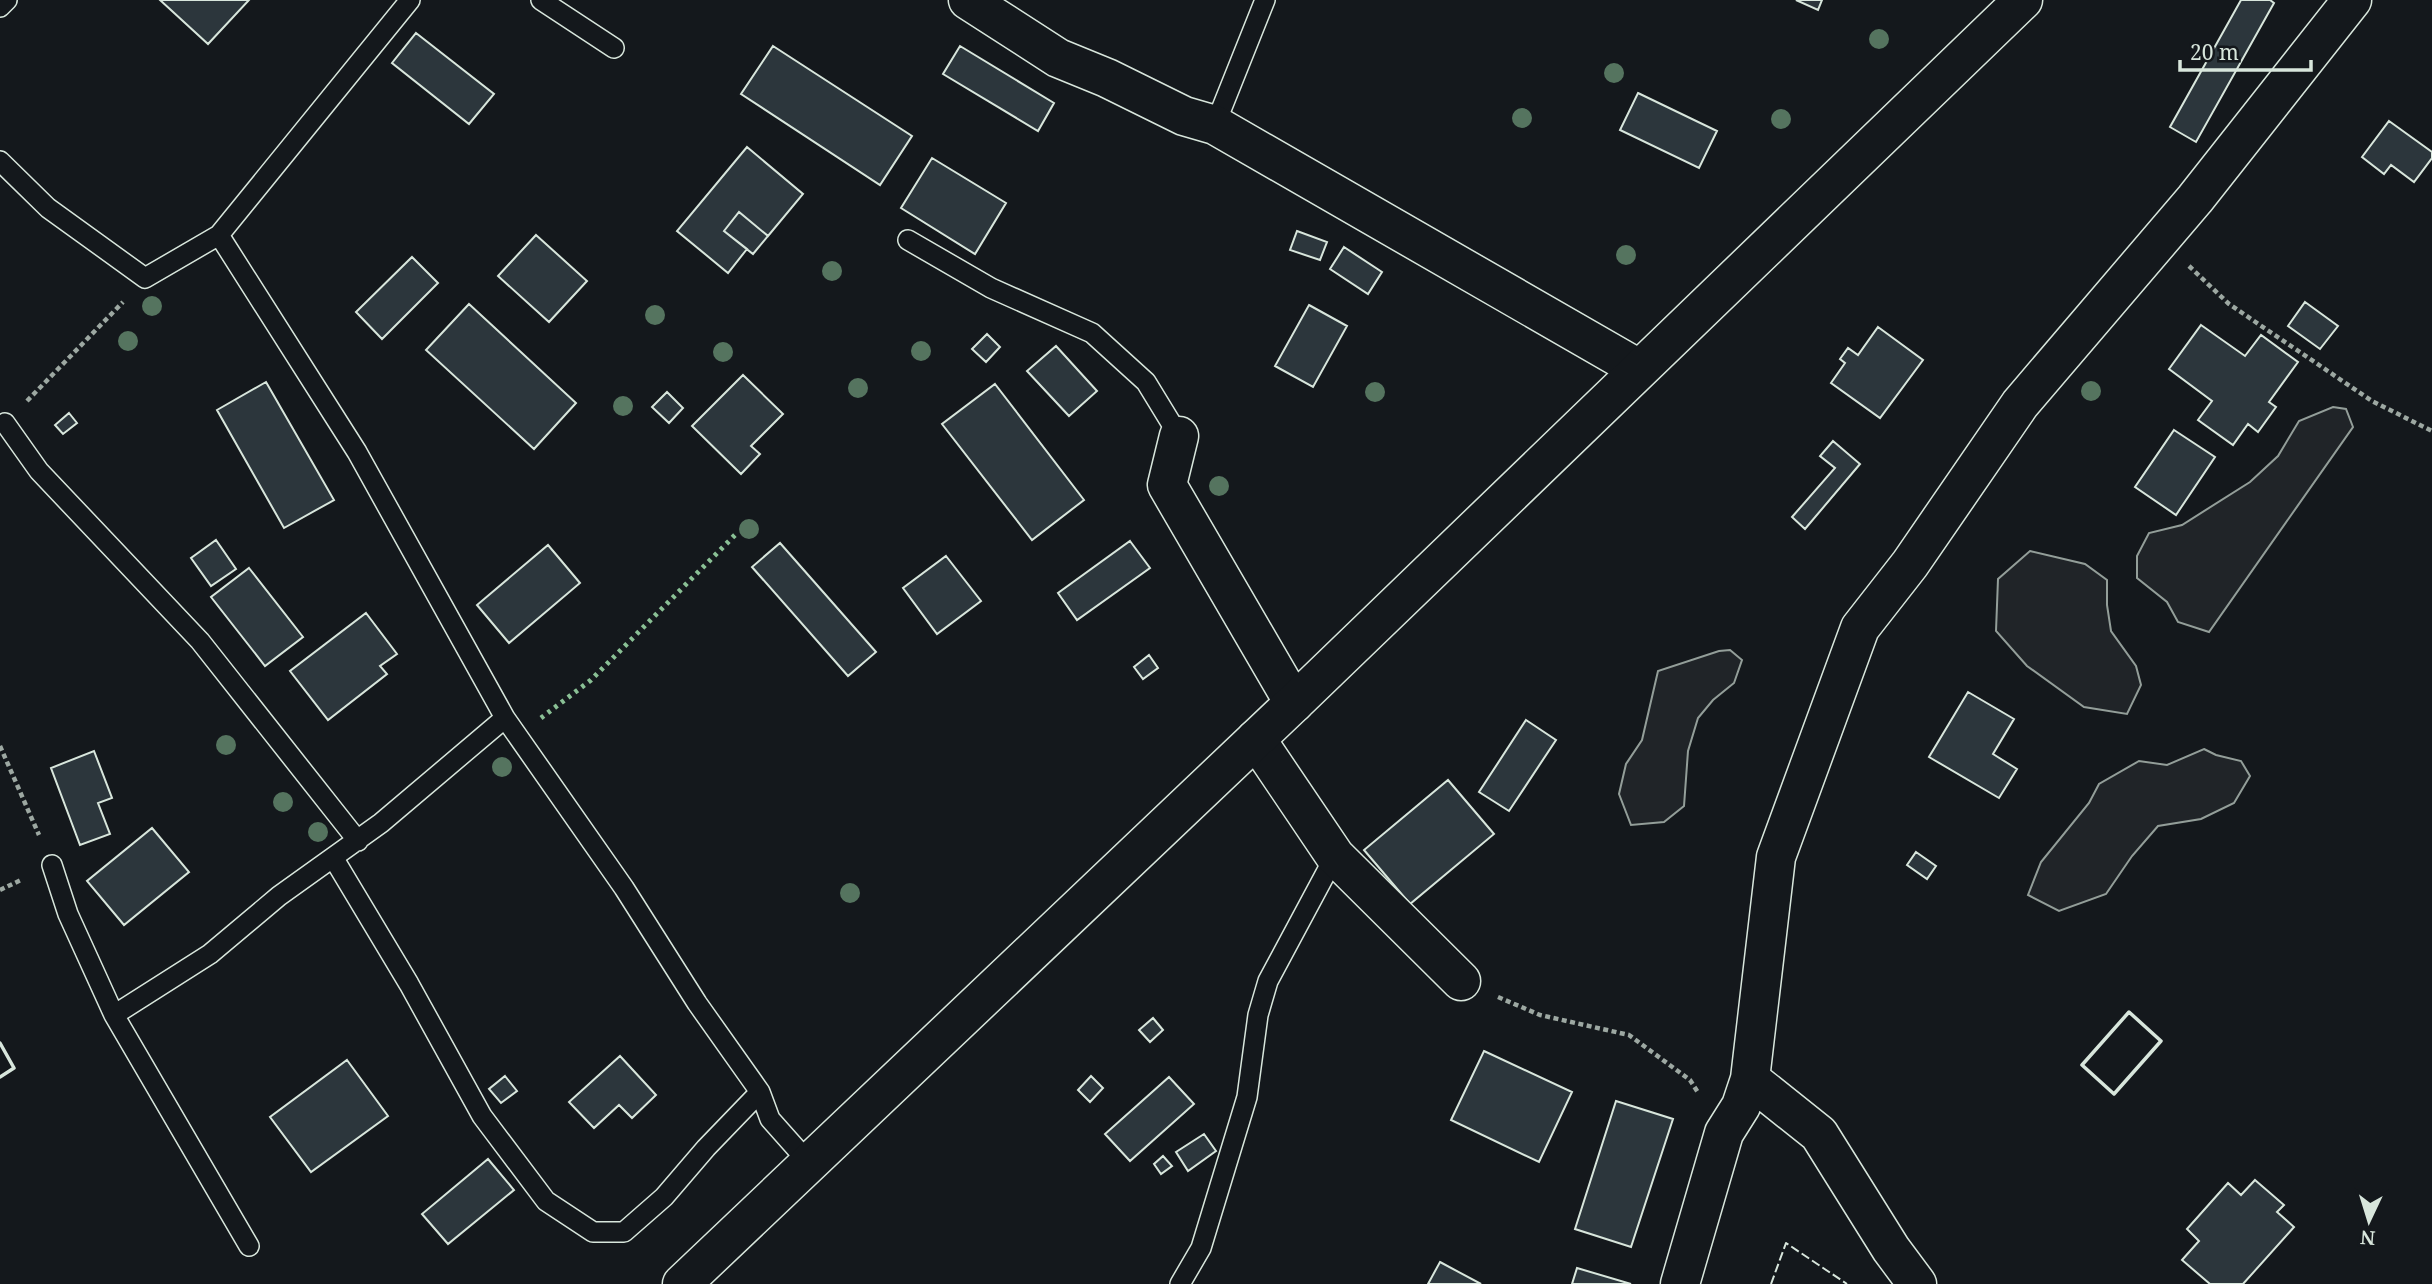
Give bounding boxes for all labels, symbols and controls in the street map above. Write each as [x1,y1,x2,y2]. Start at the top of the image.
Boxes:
scale bar [2180,28,2311,72]
text: 20 m [2190,38,2239,66]
north arrow [2334,1186,2404,1256]
text: N [2359,1224,2376,1251]

